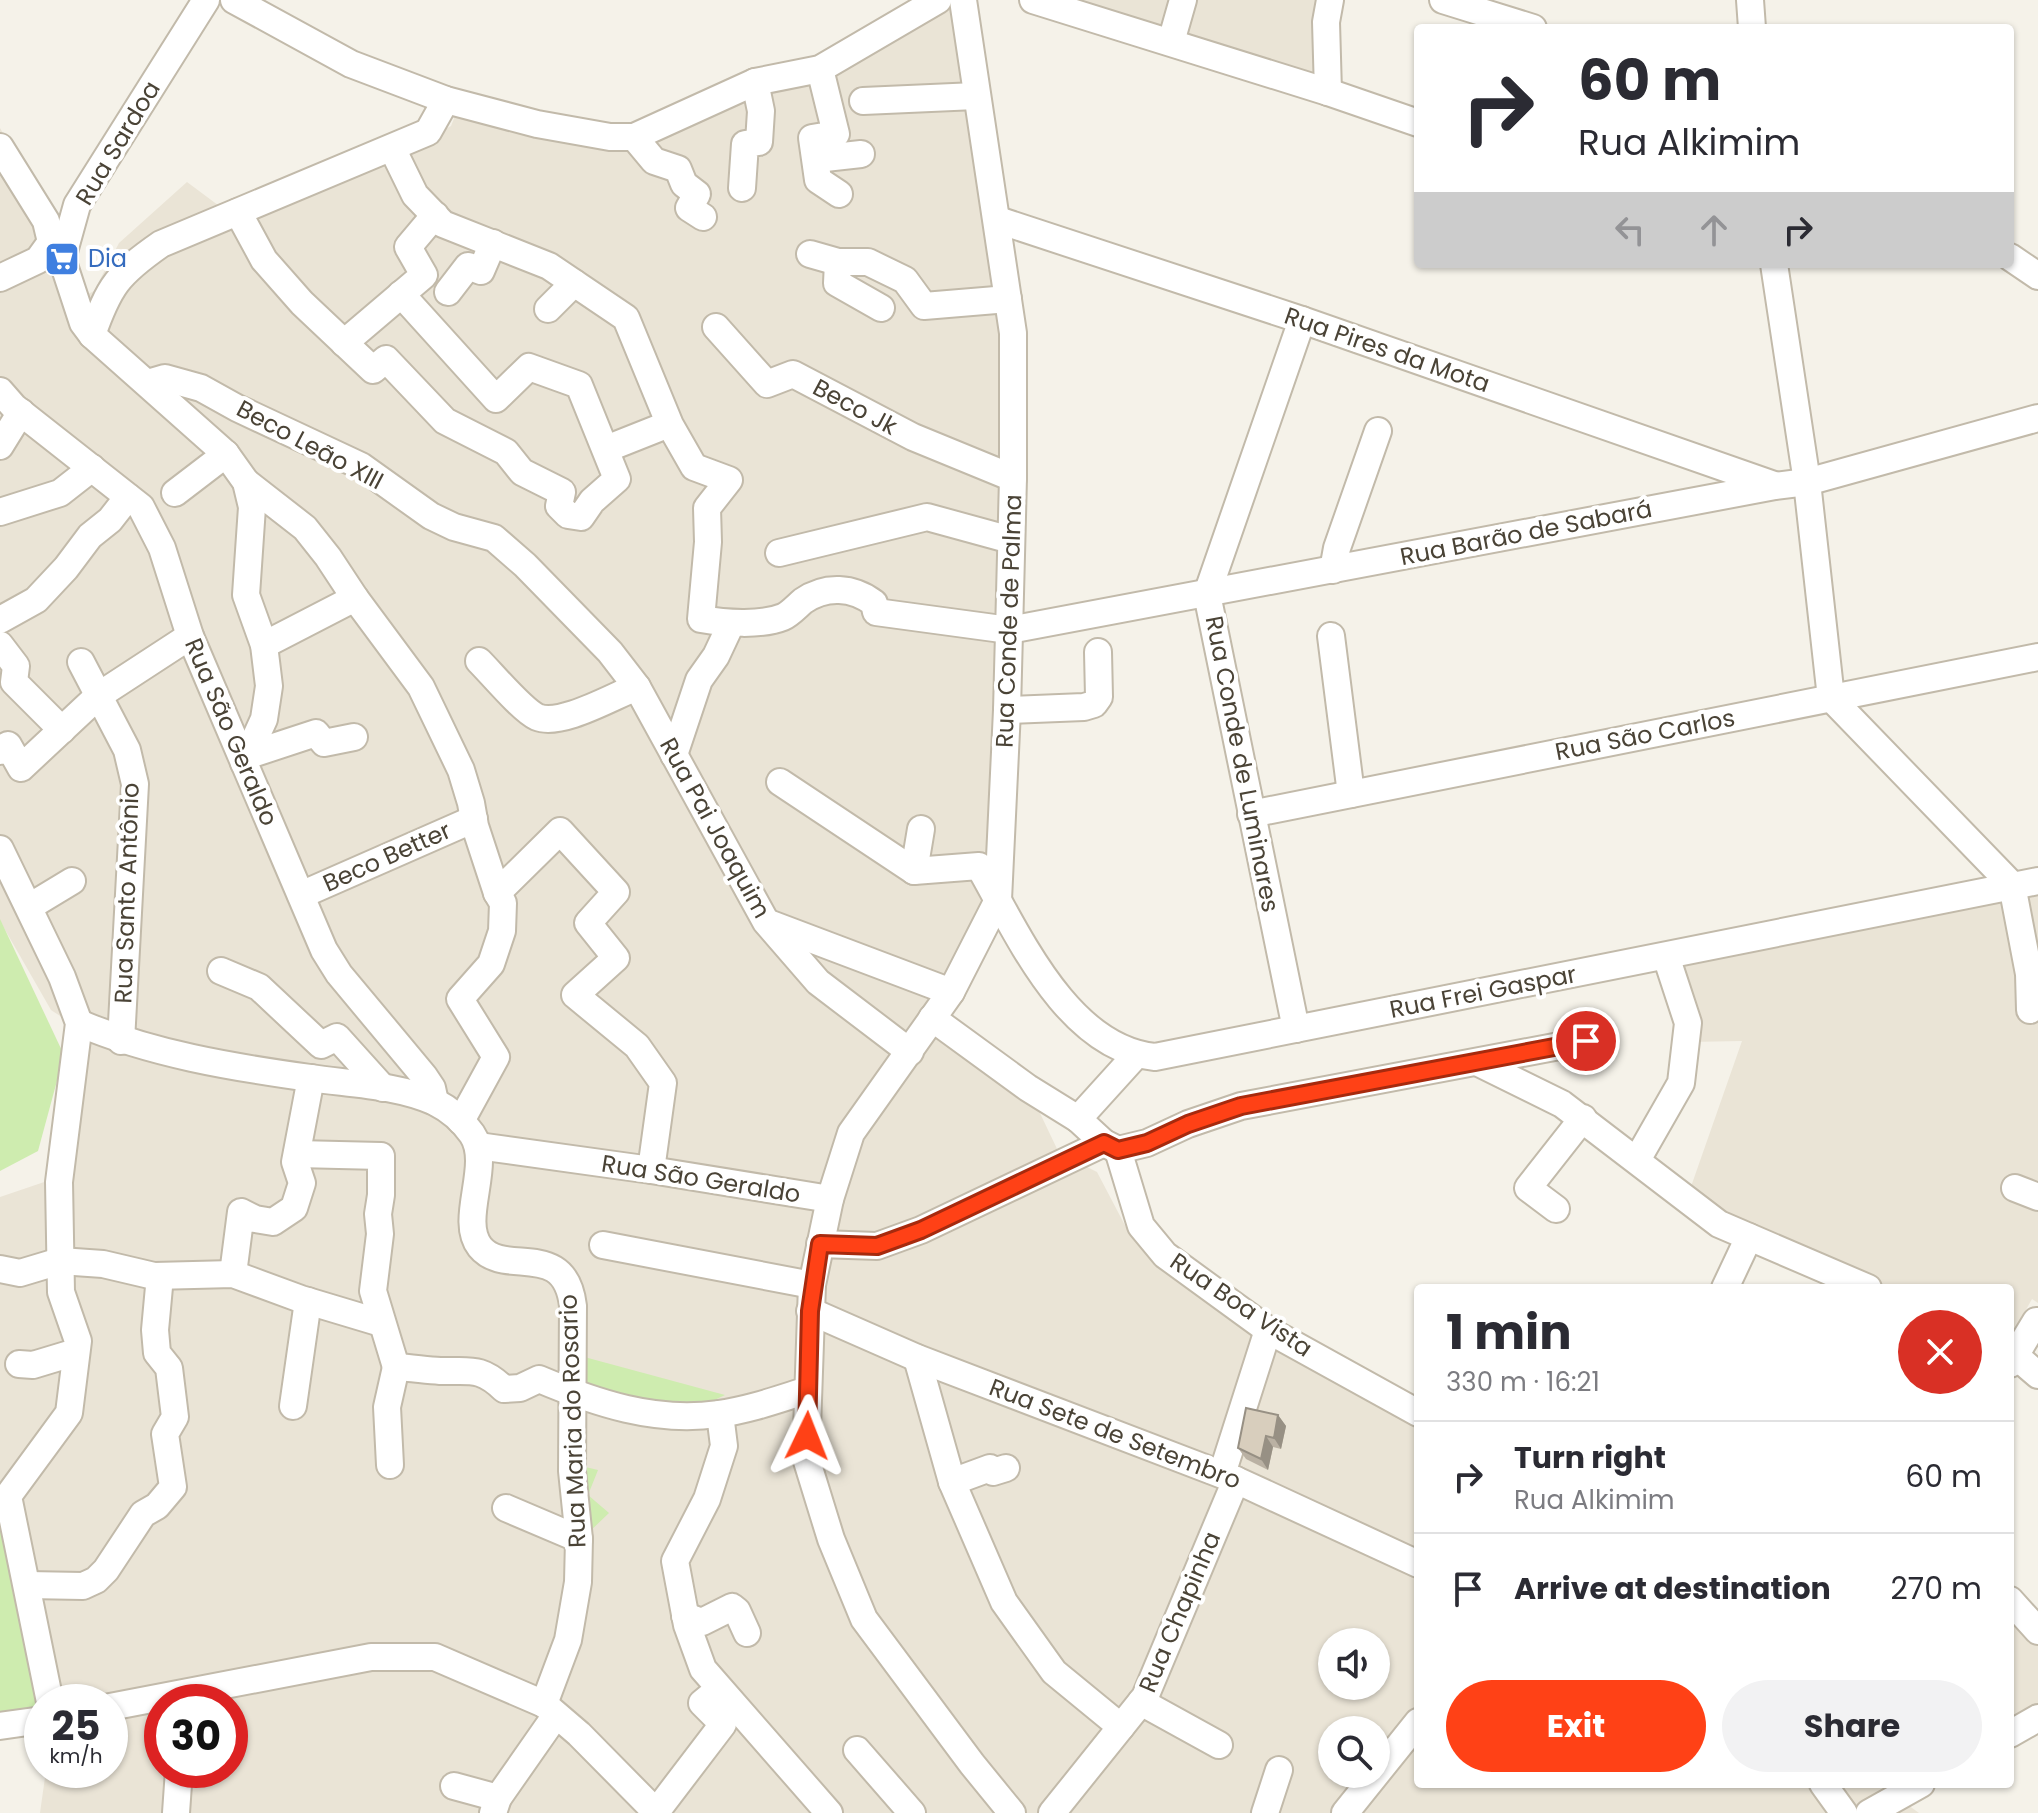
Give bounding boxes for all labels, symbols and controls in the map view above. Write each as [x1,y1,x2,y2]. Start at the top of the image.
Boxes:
text: 60 m [1578,41,1721,120]
icon: right [1446,56,1550,160]
street label: Rua Sardoa [67,74,168,211]
text: Rua Alkimim [1578,117,1800,168]
icon: left [1608,208,1652,252]
icon: ahead [1692,208,1736,252]
icon: right [1776,208,1820,252]
supermarket icon: Dia [43,240,81,278]
place label: Dia [88,242,127,275]
street label: Rua Pires da Mota [1280,299,1494,400]
street label: Beco Jk [807,371,904,443]
street label: Beco Leão XIII [231,392,389,497]
street label: Rua Barão de Sabará [1397,492,1655,573]
street label: Rua Conde de Palma [988,494,1029,748]
street label: Rua Conde de Luminares [1198,613,1287,915]
street label: Rua São Geraldo [177,633,286,831]
street label: Rua São Carlos [1552,701,1737,768]
street label: Rua Pai Joaquim [652,732,779,924]
street label: Rua Santo Antônio [106,782,147,1004]
street label: Beco Better [318,814,456,899]
street label: Rua Frei Gaspar [1387,957,1579,1026]
pin [1552,1007,1620,1075]
icon: arrive [1564,1019,1608,1063]
street label: Rua São Geraldo [599,1146,803,1211]
street label: Rua Boa Vista [1164,1245,1319,1364]
street label: Rua Maria do Rosario [552,1294,593,1548]
text: 1 min [1446,1299,1572,1366]
button: close [1898,1310,1982,1394]
text: 330 m · 16:21 [1446,1364,1600,1400]
street label: Rua Sete de Setembro [985,1370,1246,1497]
position arrow [765,1394,849,1478]
text: Turn right [1514,1436,1666,1479]
icon: right [1446,1455,1490,1499]
text: 60 m [1905,1455,1982,1498]
text: Rua Alkimim [1514,1482,1675,1518]
street label: Rua Chapinha [1131,1526,1228,1697]
icon: arrive [1446,1567,1490,1611]
text: Arrive at destination [1514,1567,1831,1610]
text: 270 m [1891,1567,1982,1610]
map controls [1318,1628,1390,1788]
button: sound [1318,1628,1390,1700]
button: Exit [1446,1680,1706,1772]
button: Share [1722,1680,1982,1772]
speed limit sign: 30 [144,1684,248,1788]
text: 25 [52,1698,100,1754]
button: search [1318,1716,1390,1788]
text: km/h [49,1742,103,1770]

